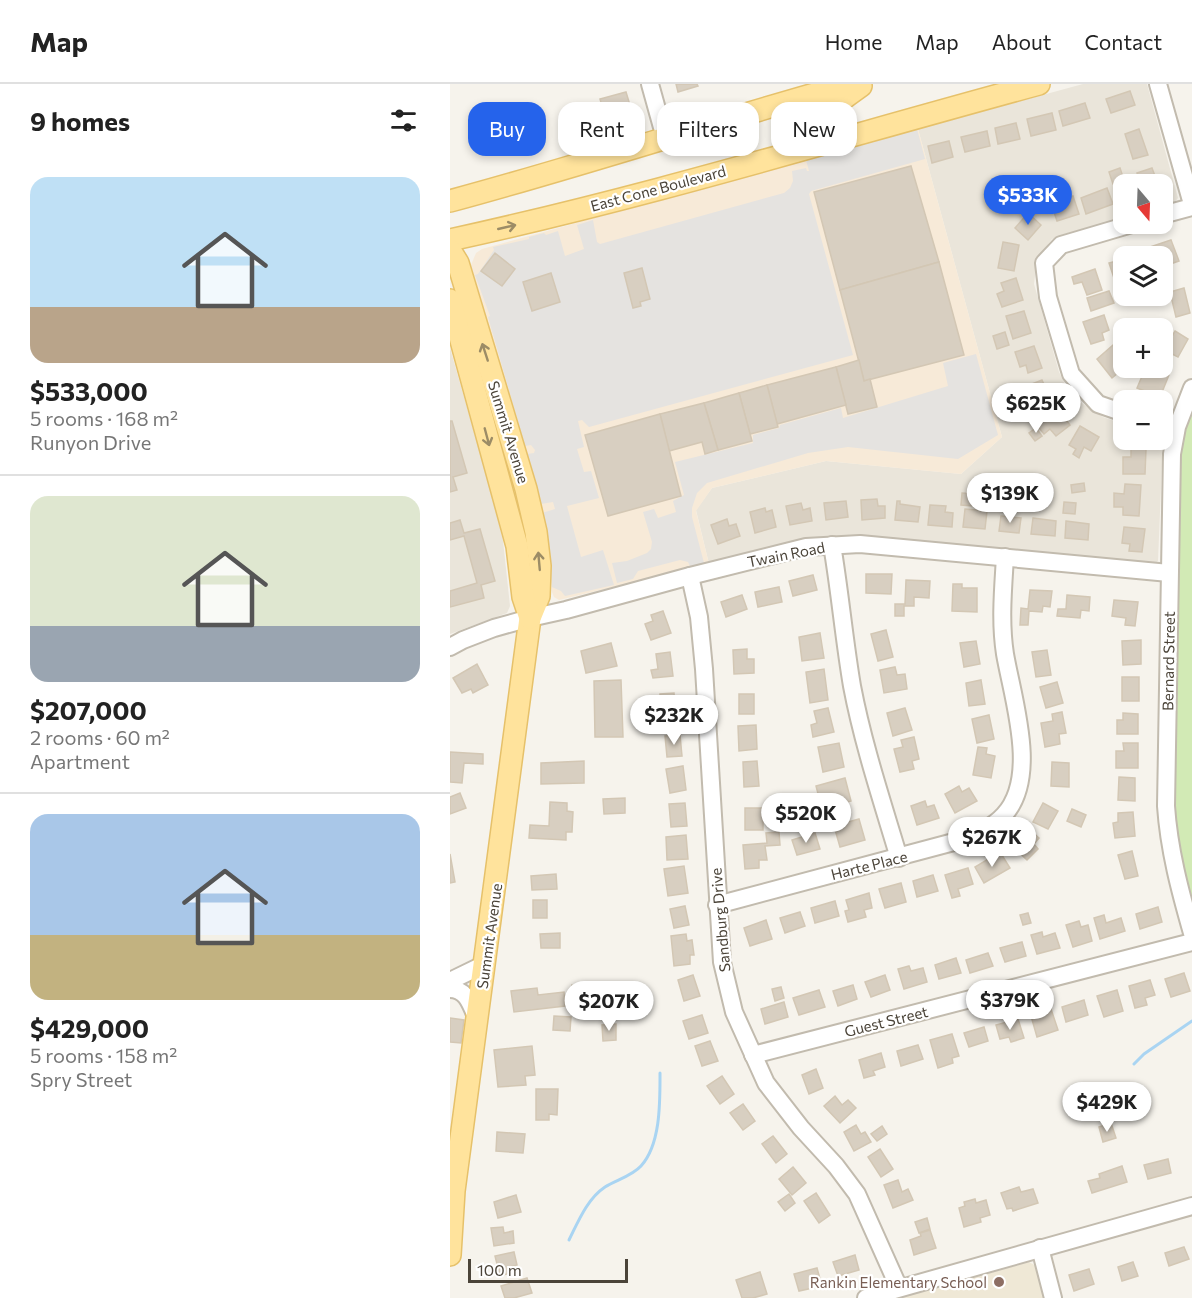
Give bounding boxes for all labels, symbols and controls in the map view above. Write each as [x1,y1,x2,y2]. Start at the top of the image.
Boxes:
text: Map [30,24,88,58]
text: Home [825,29,882,54]
text: Map [915,29,959,54]
text: About [992,29,1051,54]
text: Contact [1084,29,1162,54]
chip: Buy [468,102,546,156]
chip: Rent [558,102,645,156]
chip: Filters [657,102,759,156]
chip: New [771,102,857,156]
icon: filters [387,104,420,137]
text: 9 homes [30,105,130,136]
street label: East Cone Boulevard [588,161,728,215]
north arrow [1113,174,1173,234]
map controls [1113,174,1173,450]
pin: $533K [986,175,1070,226]
text: $533K [998,182,1058,206]
icon: home [171,216,279,324]
one-way arrow [497,221,516,233]
button: layers [1113,246,1173,306]
button: + [1113,318,1173,378]
one-way arrow [478,343,489,362]
text: $533,000 [30,375,148,406]
street label: Summit Avenue [485,379,533,486]
pin: $625K [994,383,1078,434]
text: $625K [1006,390,1066,414]
button: − [1113,390,1173,450]
text: 5 rooms · 168 m² [30,406,178,430]
one-way arrow [482,428,493,447]
text: Runyon Drive [30,430,151,454]
pin: $139K [968,473,1052,524]
text: $139K [981,480,1039,504]
icon: home [171,535,279,643]
street label: Twain Road [746,538,826,570]
one-way arrow [533,552,544,571]
street label: Bernard Street [1158,611,1178,711]
text: $207,000 [30,694,147,725]
pin: $232K [632,695,716,746]
text: $232K [644,702,704,726]
text: 2 rooms · 60 m² [30,725,170,749]
text: Apartment [30,749,130,773]
pin: $520K [764,793,848,844]
text: $520K [775,800,837,824]
pin: $267K [950,817,1034,868]
text: $267K [962,824,1022,848]
street label: Harte Place [829,847,909,883]
icon: home [171,853,279,961]
street label: Sandburg Drive [706,867,734,973]
street label: Summit Avenue [473,882,505,990]
pin: $379K [968,980,1052,1031]
pin: $207K [567,981,651,1032]
text: $379K [980,987,1040,1011]
text: $207K [579,988,639,1012]
street label: Guest Street [842,1002,930,1040]
text: $429,000 [30,1012,149,1043]
text: 5 rooms · 158 m² [30,1043,177,1067]
text: Spry Street [30,1067,132,1091]
pin: $429K [1065,1082,1149,1133]
text: $429K [1076,1089,1138,1113]
scale bar [468,1256,628,1284]
text: 100 m [477,1260,522,1279]
place label: Rankin Elementary School [810,1273,987,1291]
marker: Rankin Elementary School [992,1275,1006,1289]

